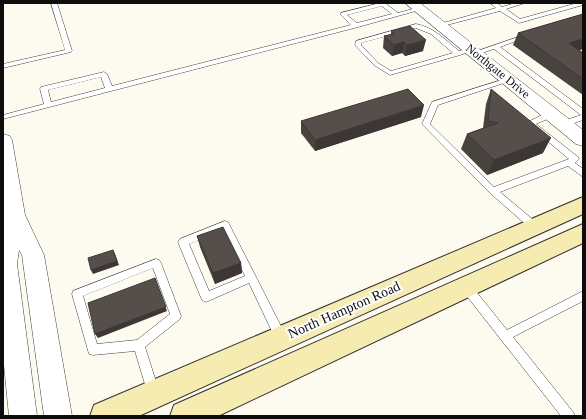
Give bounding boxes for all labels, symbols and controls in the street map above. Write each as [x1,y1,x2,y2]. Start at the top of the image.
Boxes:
street label: Northgate Drive [463,41,533,101]
street label: North Hampton Road [286,278,402,342]

